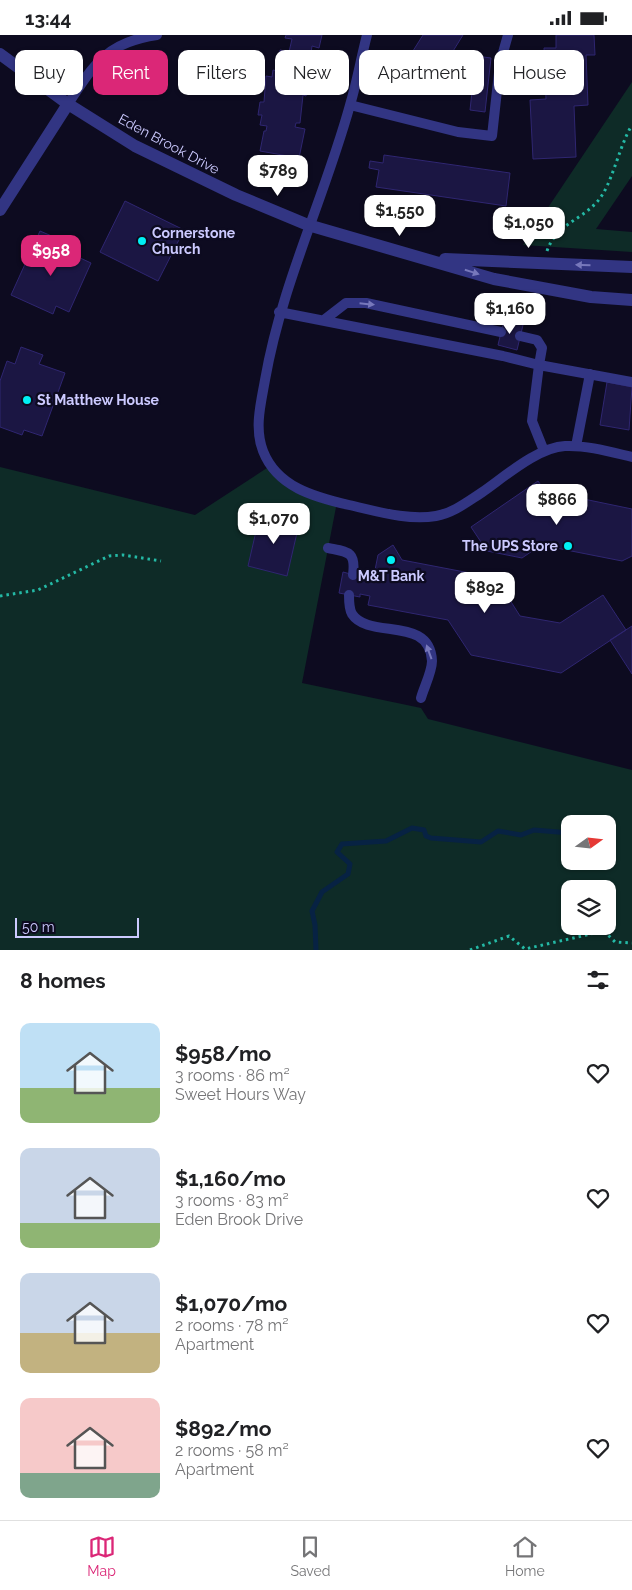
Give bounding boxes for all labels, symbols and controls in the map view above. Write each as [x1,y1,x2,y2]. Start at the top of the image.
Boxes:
text: 13:44 [25,7,71,29]
chip: Buy [15,50,83,95]
chip: Rent [93,50,168,95]
chip: Filters [178,50,265,95]
chip: New [275,50,349,95]
chip: Apartment [359,50,484,95]
chip: House [494,50,584,95]
street label: Eden Brook Drive [116,111,222,177]
pin: $789 [248,155,308,197]
text: $789 [259,161,297,180]
pin: $1,550 [359,195,441,237]
text: $1,550 [375,201,425,220]
pin: $1,050 [488,207,570,249]
text: $1,050 [504,213,554,232]
place label: Cornerstone Church [152,225,236,257]
pin: $958 [21,235,81,277]
marker: Cornerstone Church [136,235,148,247]
text: $958 [32,241,70,260]
one-way arrow [575,260,591,268]
one-way arrow [465,269,480,277]
pin: $1,160 [469,293,551,335]
text: $1,160 [485,299,535,318]
one-way arrow [359,300,375,308]
place label: St Matthew House [37,392,160,408]
marker: St Matthew House [21,394,33,406]
pin: $866 [527,483,587,526]
text: $866 [537,490,577,509]
pin: $1,070 [233,503,315,545]
text: $1,070 [249,509,299,528]
place label: The UPS Store [462,538,559,554]
marker: The UPS Store [562,540,574,552]
marker: M&T Bank [385,554,397,566]
place label: M&T Bank [358,568,425,584]
pin: $892 [455,571,515,614]
text: $892 [466,578,504,597]
one-way arrow [425,644,433,659]
north arrow [561,815,616,870]
map controls [561,815,616,935]
button: layers [561,880,616,935]
scale bar [15,915,139,938]
text: 50 m [22,919,55,935]
icon: filters [584,966,612,994]
text: 8 homes [20,968,106,993]
text: $958/mo [175,1041,271,1066]
icon: home [60,1043,120,1103]
icon: heart [584,1059,612,1087]
text: 3 rooms · 86 m² [175,1066,290,1085]
text: Sweet Hours Way [175,1085,306,1104]
text: $1,160/mo [175,1166,286,1191]
icon: home [60,1168,120,1228]
icon: heart [584,1184,612,1212]
text: 3 rooms · 83 m² [175,1191,289,1210]
text: Eden Brook Drive [175,1210,303,1229]
text: $1,070/mo [175,1291,287,1316]
icon: home [60,1293,120,1353]
icon: heart [584,1309,612,1337]
text: 2 rooms · 78 m² [175,1316,288,1335]
text: Apartment [175,1335,254,1354]
text: $892/mo [175,1416,271,1441]
icon: home [60,1418,120,1478]
icon: heart [584,1434,612,1462]
text: 2 rooms · 58 m² [175,1441,289,1460]
text: Apartment [175,1460,254,1479]
tab: Map [87,1533,116,1579]
tab: Saved [290,1533,330,1579]
tab: Home [505,1533,545,1579]

